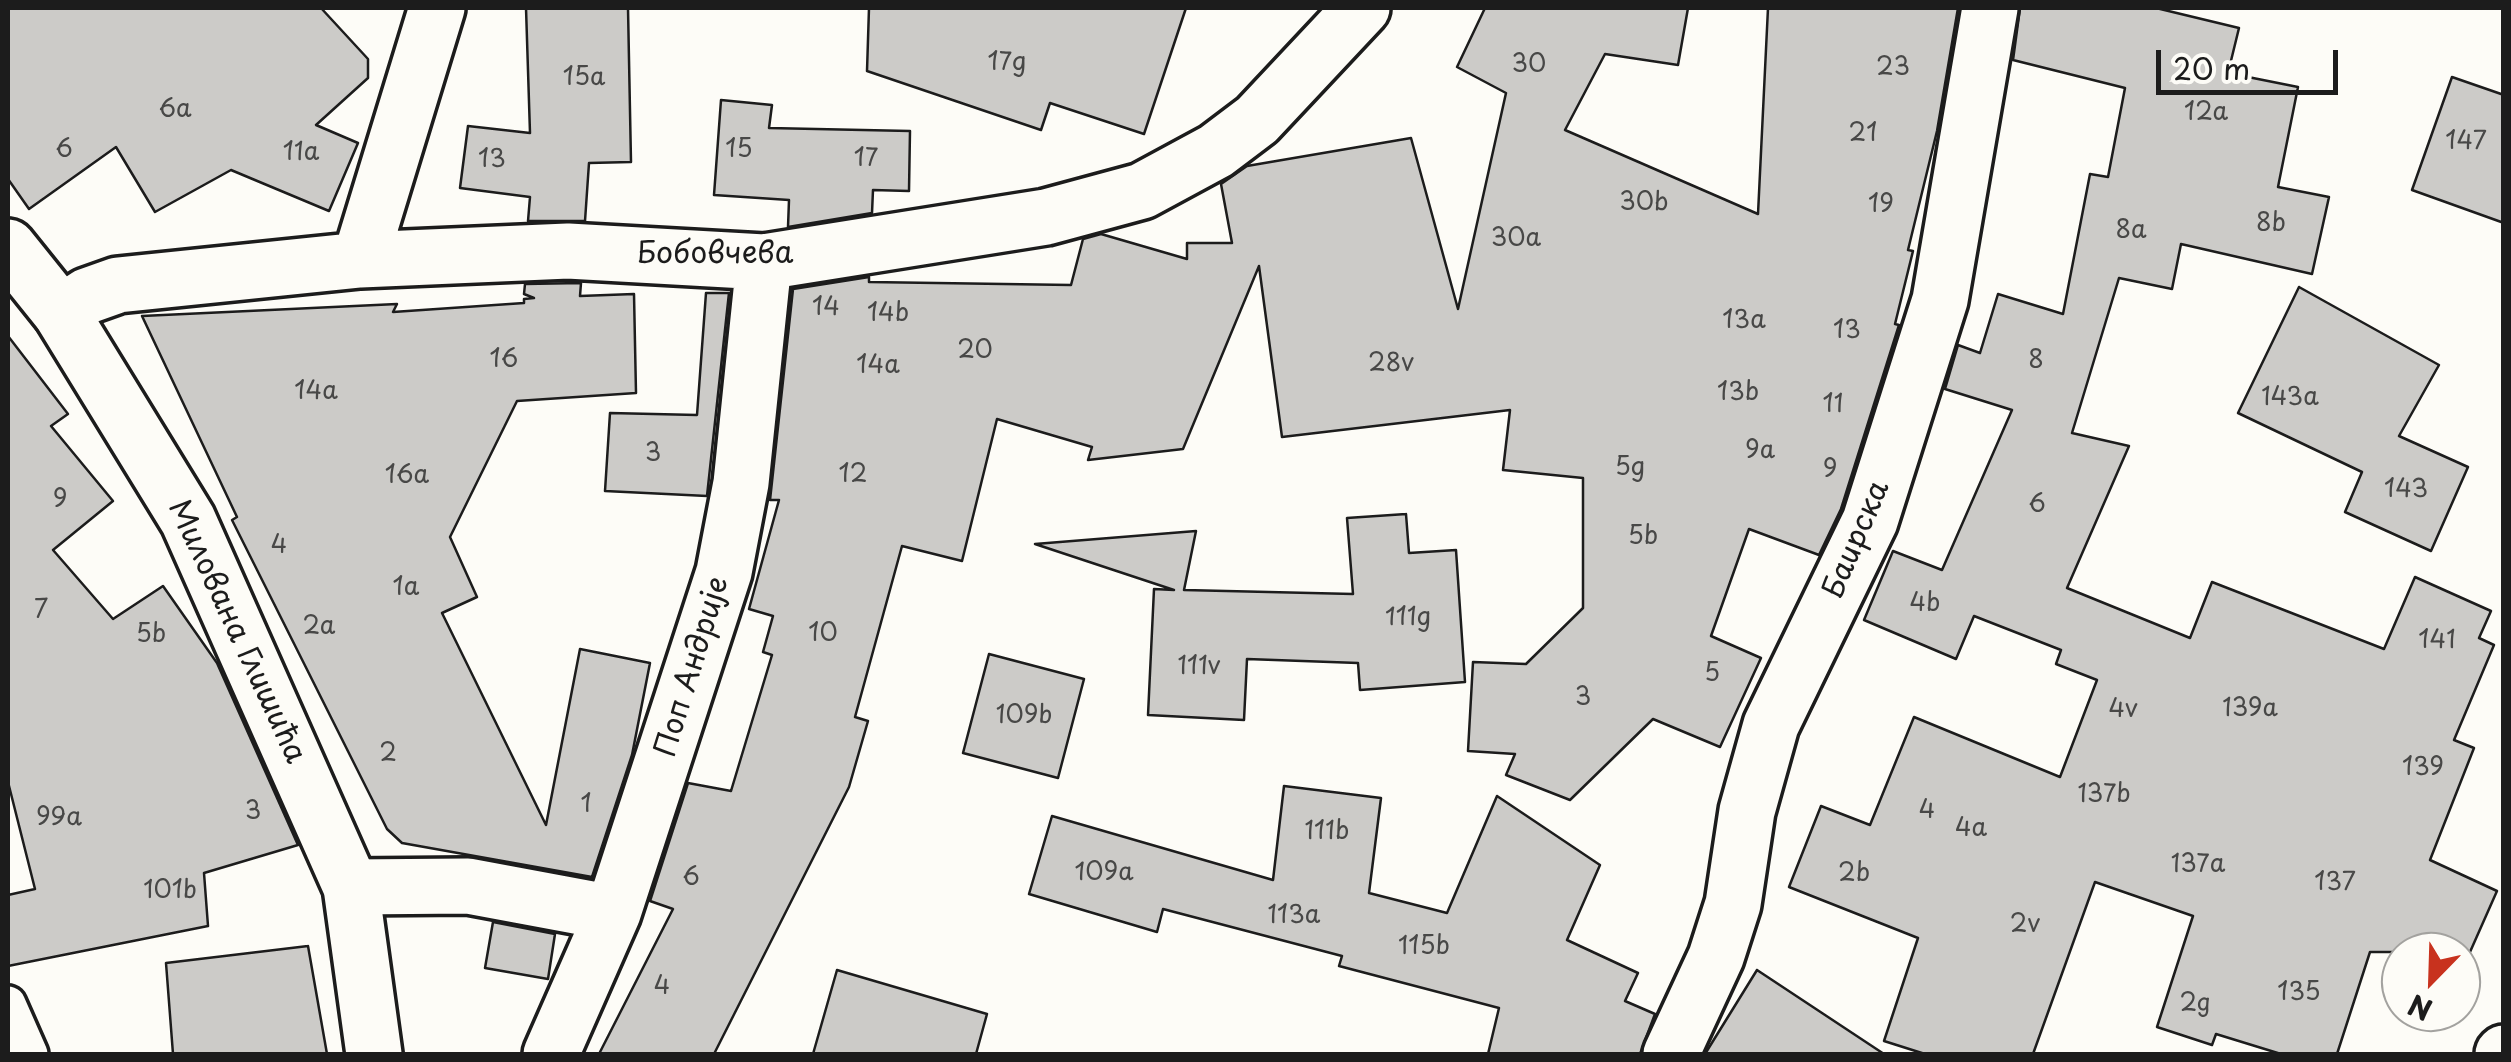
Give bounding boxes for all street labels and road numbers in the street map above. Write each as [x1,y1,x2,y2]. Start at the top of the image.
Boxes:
street label: Бобовчева [636,237,794,273]
street label: Баирска [1816,475,1898,605]
street label: Милована Глишића [159,495,313,769]
street label: Поп Андрије [648,572,738,762]

